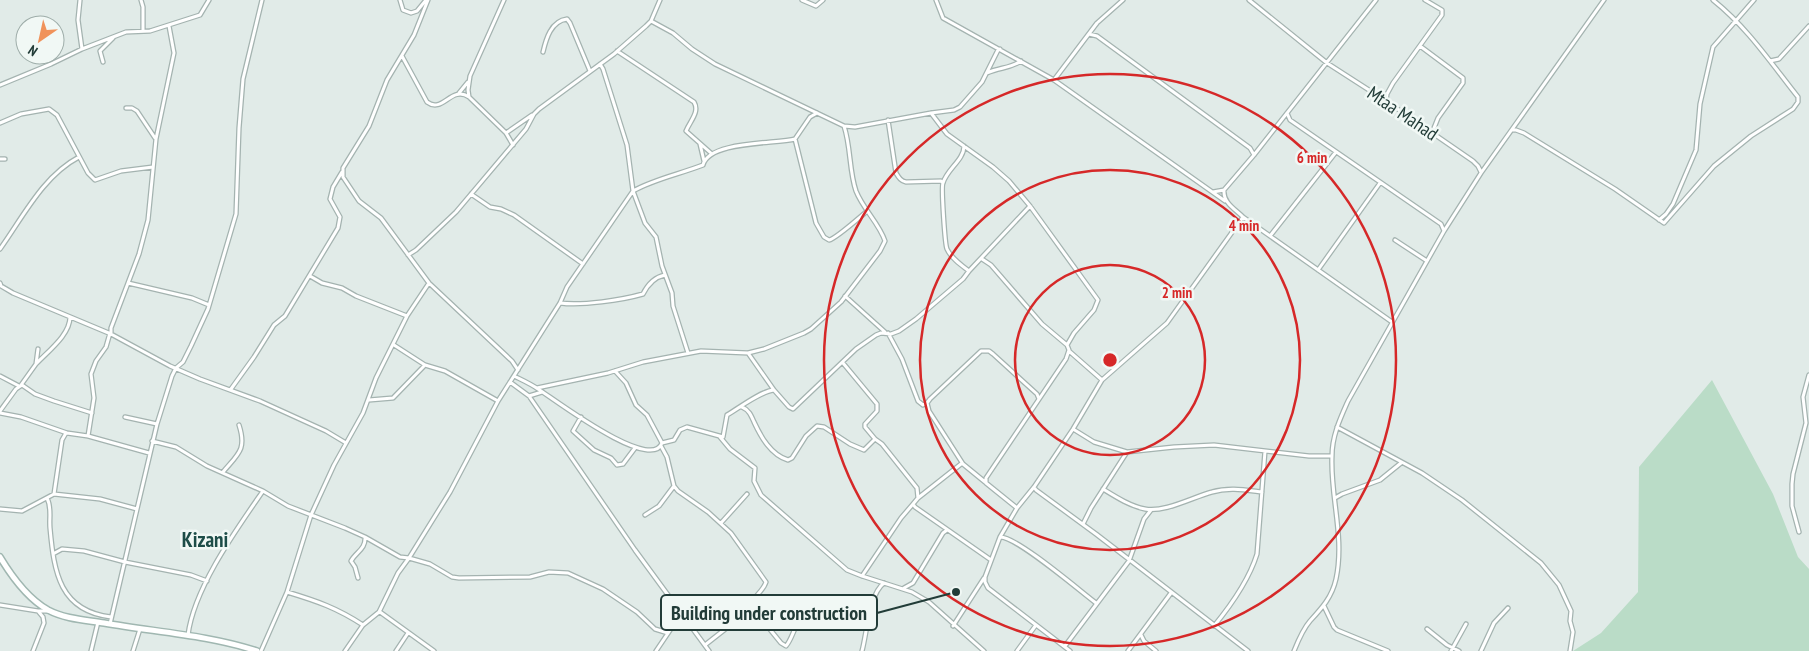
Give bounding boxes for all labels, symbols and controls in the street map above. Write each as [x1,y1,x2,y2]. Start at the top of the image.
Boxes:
north arrow [15,15,65,65]
text: N [25,41,41,60]
street label: Mtaa Mahad [1363,81,1443,145]
text: 6 min [1297,148,1327,167]
text: 4 min [1229,216,1259,235]
text: 2 min [1162,283,1192,302]
centre of rings [1101,351,1119,369]
district label: Kizani [182,526,228,553]
callout: Building under construction [661,595,877,630]
text: Building under construction [671,600,867,626]

